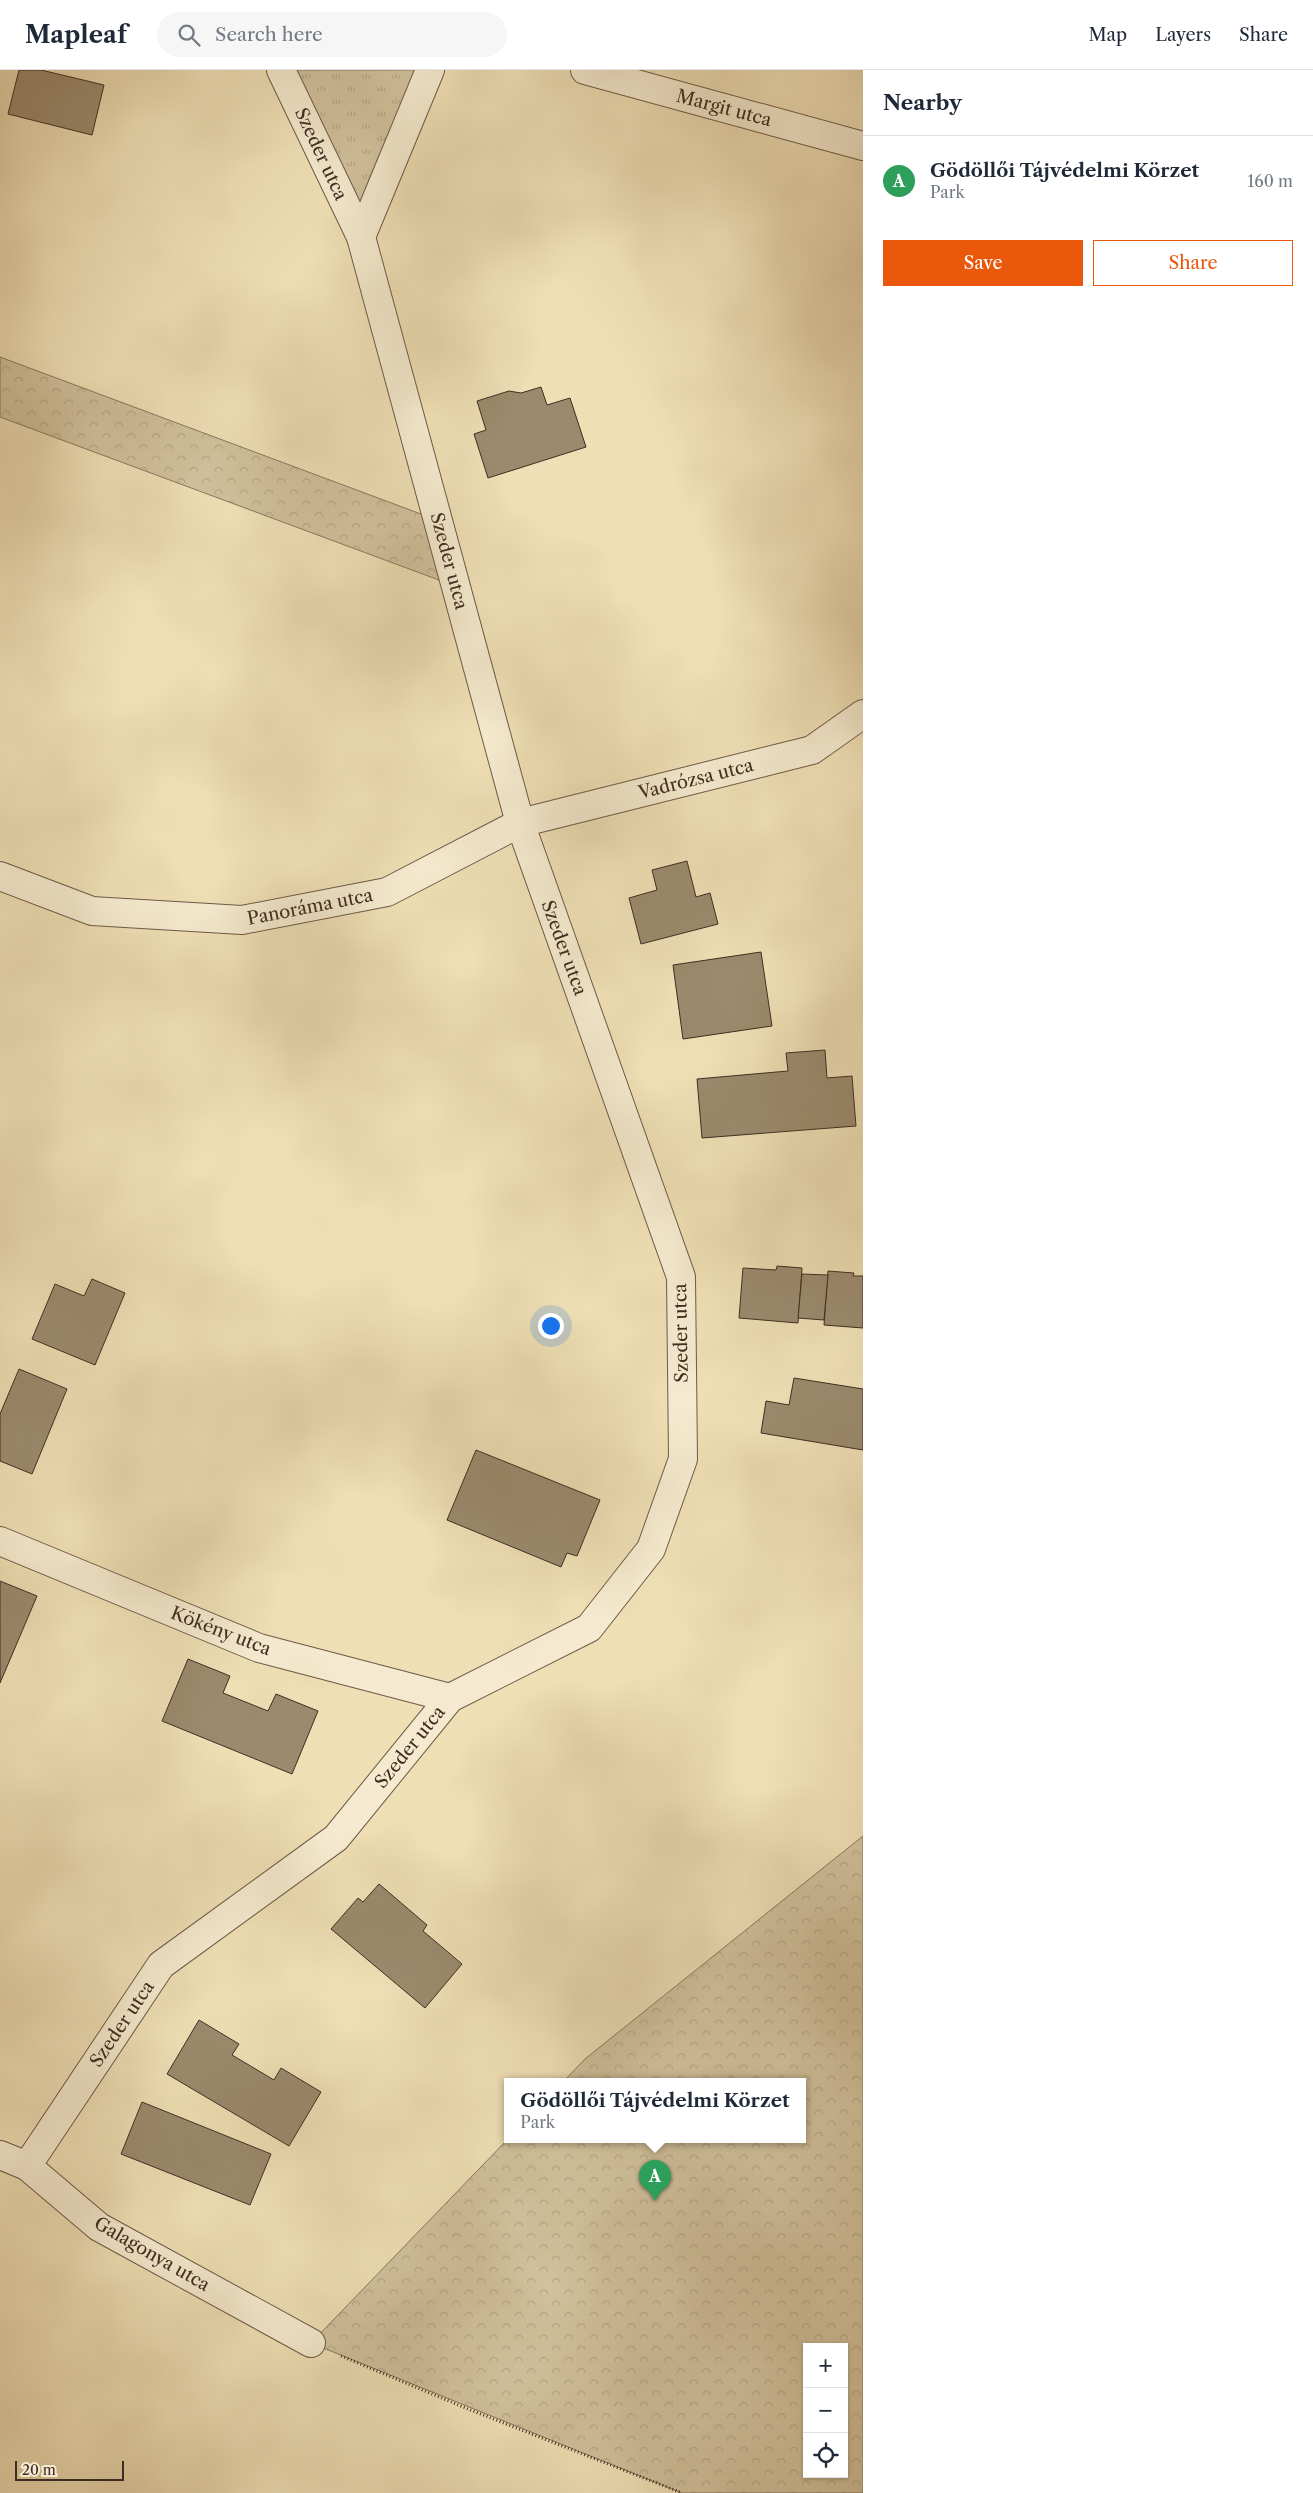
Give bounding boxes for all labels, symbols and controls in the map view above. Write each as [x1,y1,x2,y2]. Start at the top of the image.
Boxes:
search box [157,12,507,57]
text: Mapleaf [25,20,127,49]
icon: search [175,21,203,49]
text: Search here [215,23,323,46]
text: Map [1089,24,1127,46]
text: Layers [1155,24,1211,46]
text: Share [1239,24,1288,46]
street label: Margit utca [674,85,774,131]
text: Nearby [883,90,962,115]
street label: Szeder utca [290,104,352,204]
text: Gödöllői Tájvédelmi Körzet [930,159,1199,182]
text: A [893,171,905,191]
text: 160 m [1248,171,1293,191]
text: Park [930,182,965,202]
button: Save [883,240,1083,286]
button: Share [1093,240,1293,286]
street label: Szeder utca [425,510,473,612]
street label: Vadrózsa utca [635,754,756,804]
street label: Panoráma utca [245,884,375,930]
street label: Szeder utca [537,897,592,999]
street label: Szeder utca [669,1283,693,1383]
your location [538,1313,564,1339]
street label: Kökény utca [168,1602,275,1660]
street label: Szeder utca [370,1701,450,1793]
street label: Szeder utca [85,1976,159,2071]
popup [504,2078,806,2143]
text: Gödöllői Tájvédelmi Körzet [520,2089,790,2112]
text: Park [520,2112,555,2132]
pin: A [639,2160,671,2201]
street label: Galagonya utca [90,2212,214,2296]
map controls [803,2343,848,2478]
button: + [803,2343,848,2388]
button: − [803,2388,848,2433]
button: locate [803,2433,848,2478]
scale bar [15,2458,124,2481]
text: 20 m [22,2461,56,2479]

